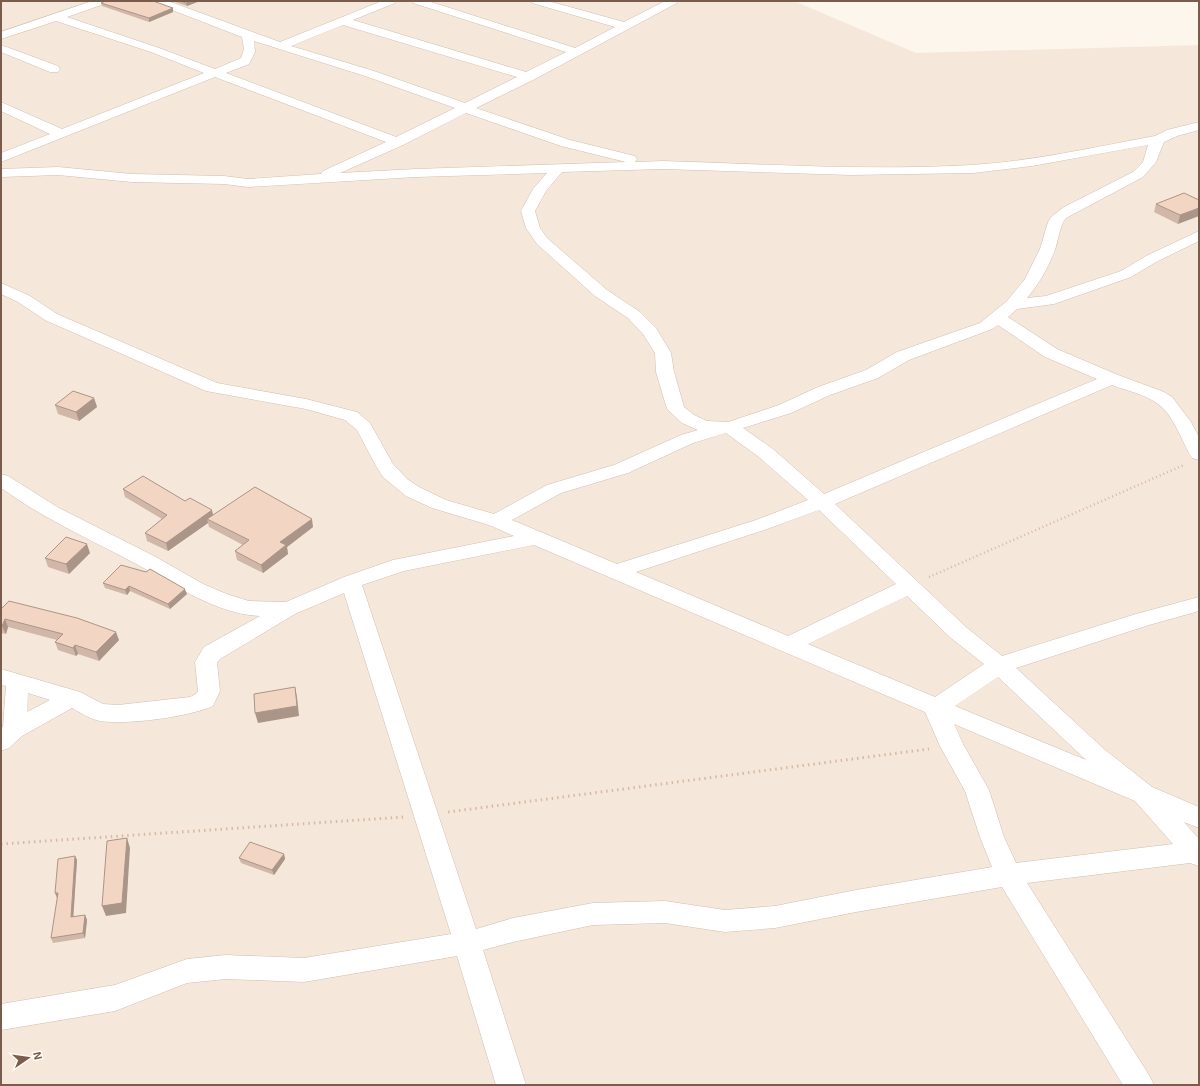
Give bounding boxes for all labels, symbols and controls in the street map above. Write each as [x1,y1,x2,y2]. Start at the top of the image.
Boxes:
north arrow [8,1038,48,1078]
text: N [31,1050,45,1061]

